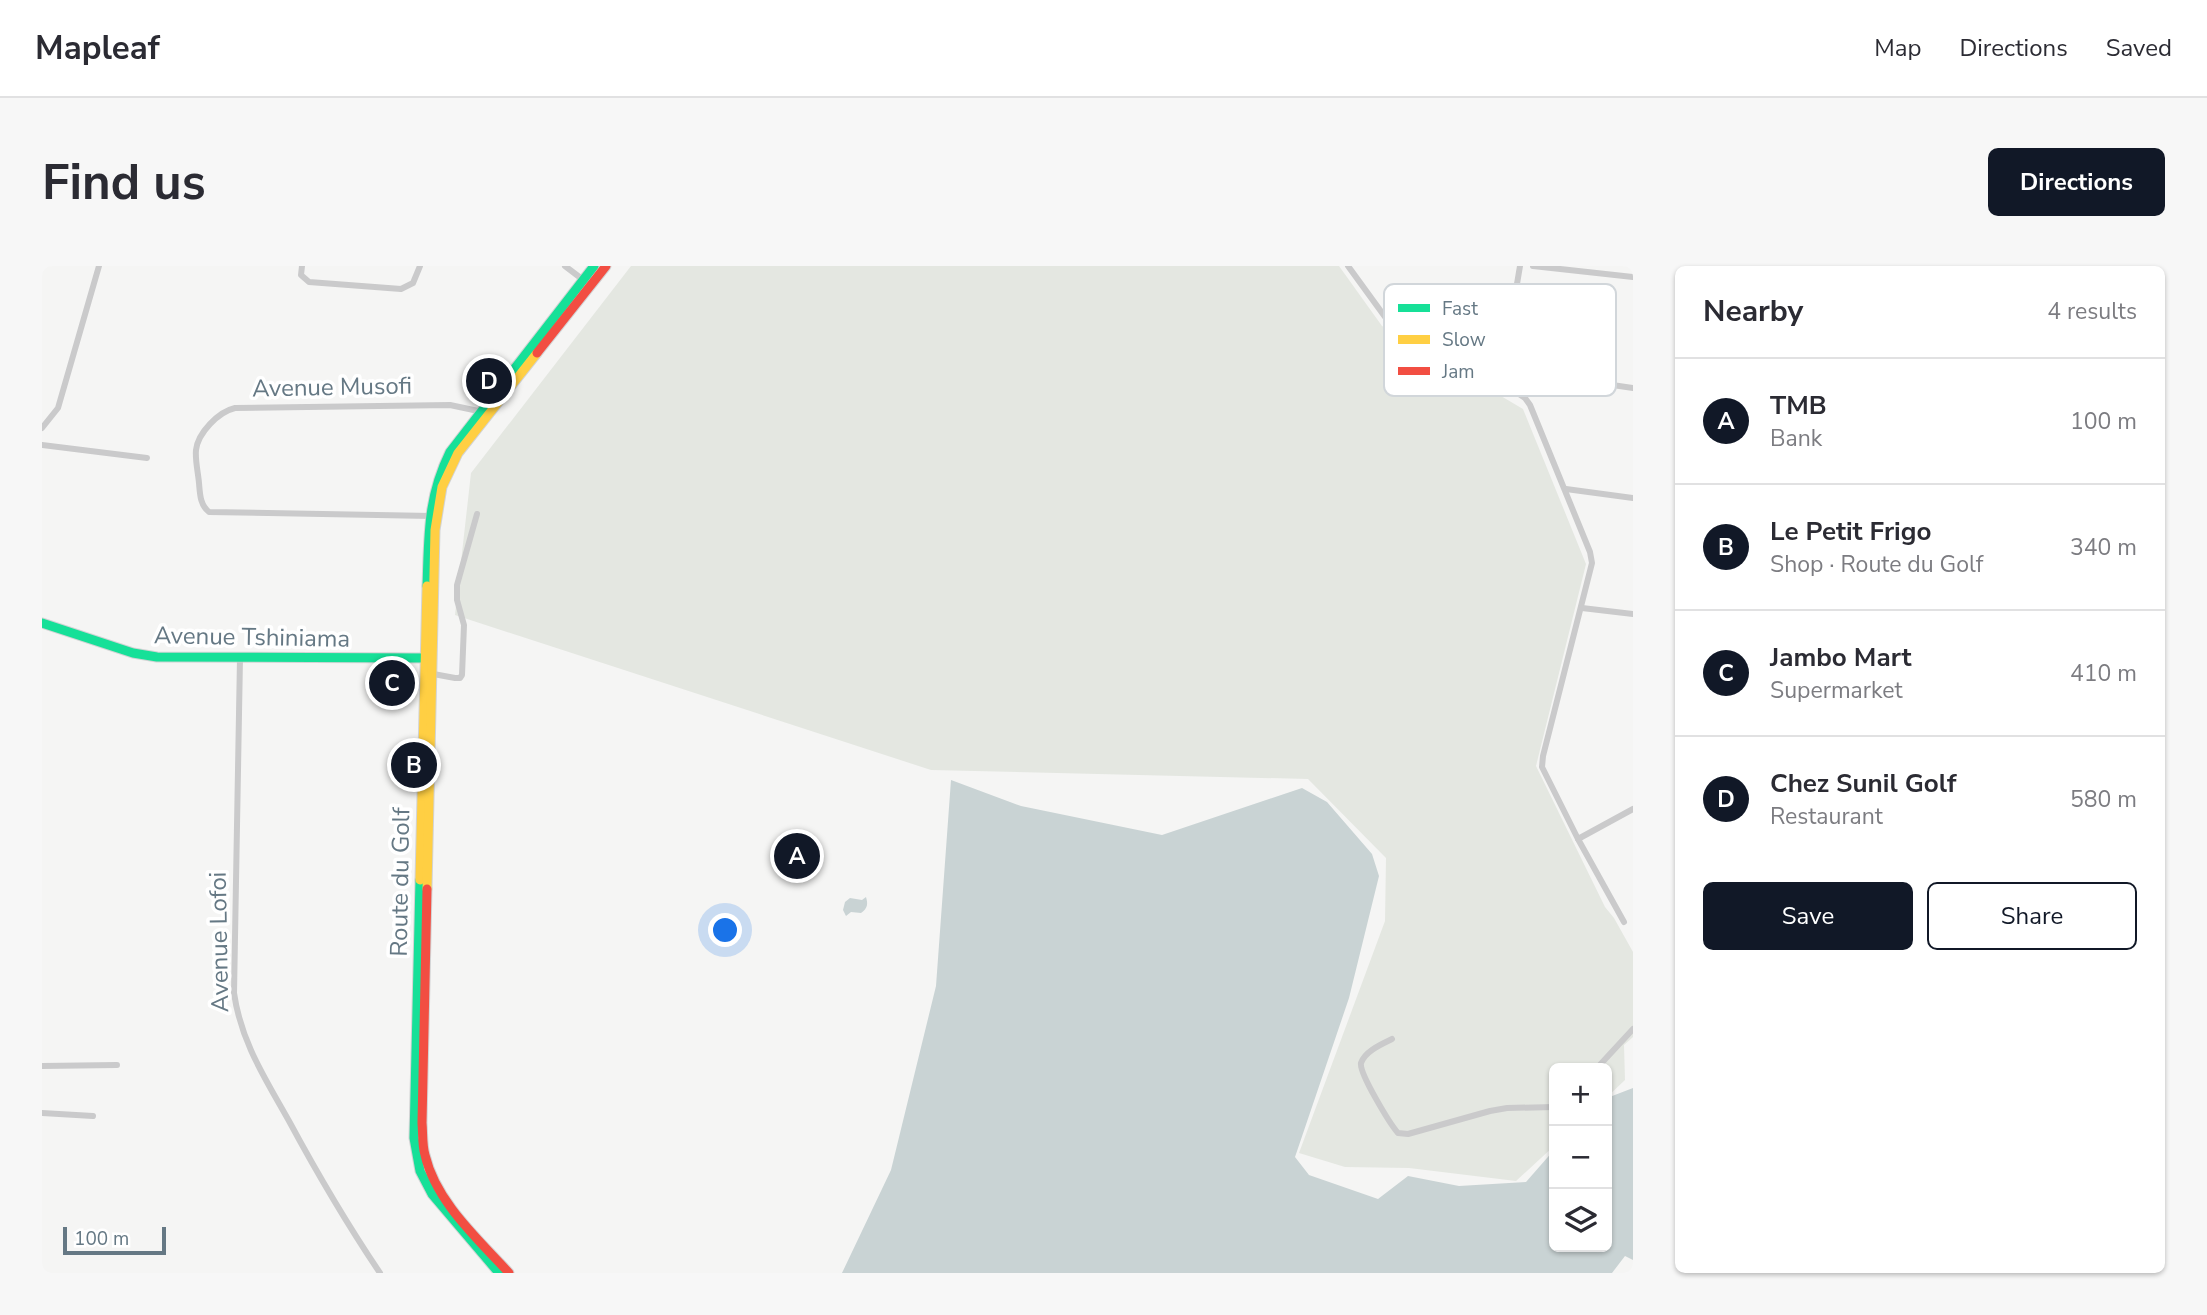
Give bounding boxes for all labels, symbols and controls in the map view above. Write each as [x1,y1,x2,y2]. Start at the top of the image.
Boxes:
text: Mapleaf [35,26,160,71]
text: Map [1874,32,1921,64]
text: Directions [1959,32,2068,64]
text: Saved [2106,32,2172,64]
button: Directions [1988,148,2165,216]
text: Find us [42,149,206,216]
legend [1384,284,1616,396]
text: Nearby [1703,291,1803,332]
text: Fast [1442,296,1478,322]
text: 4 results [2047,296,2137,327]
text: Slow [1442,327,1486,353]
pin: D [466,355,512,407]
text: Jam [1441,359,1475,385]
street label: Avenue Musofi [252,370,412,404]
text: TMB [1770,388,1827,423]
text: A [1717,406,1735,437]
text: 100 m [2070,406,2137,437]
text: Bank [1770,423,1822,454]
text: Le Petit Frigo [1770,514,1931,549]
text: B [1718,532,1734,563]
text: 340 m [2070,532,2137,563]
text: Shop · Route du Golf [1770,549,1983,580]
street label: Avenue Tshiniama [154,619,350,655]
text: Jambo Mart [1770,640,1912,675]
pin: C [369,657,415,709]
text: C [1718,658,1734,689]
text: 410 m [2070,658,2137,689]
text: Supermarket [1770,675,1903,706]
pin: B [391,739,437,791]
text: Chez Sunil Golf [1770,766,1956,801]
text: D [1717,784,1735,815]
text: 580 m [2070,784,2137,815]
text: Restaurant [1770,801,1883,832]
street label: Route du Golf [383,806,417,957]
pin: A [774,830,820,882]
street label: Avenue Lofoi [202,871,236,1013]
button: Save [1703,882,1913,950]
button: Share [1927,882,2137,950]
your location [708,913,742,947]
map controls [1549,1063,1612,1252]
button: + [1549,1063,1612,1126]
button: − [1549,1126,1612,1189]
button: layers [1549,1189,1612,1252]
scale bar [63,1224,166,1256]
text: 100 m [74,1226,129,1252]

